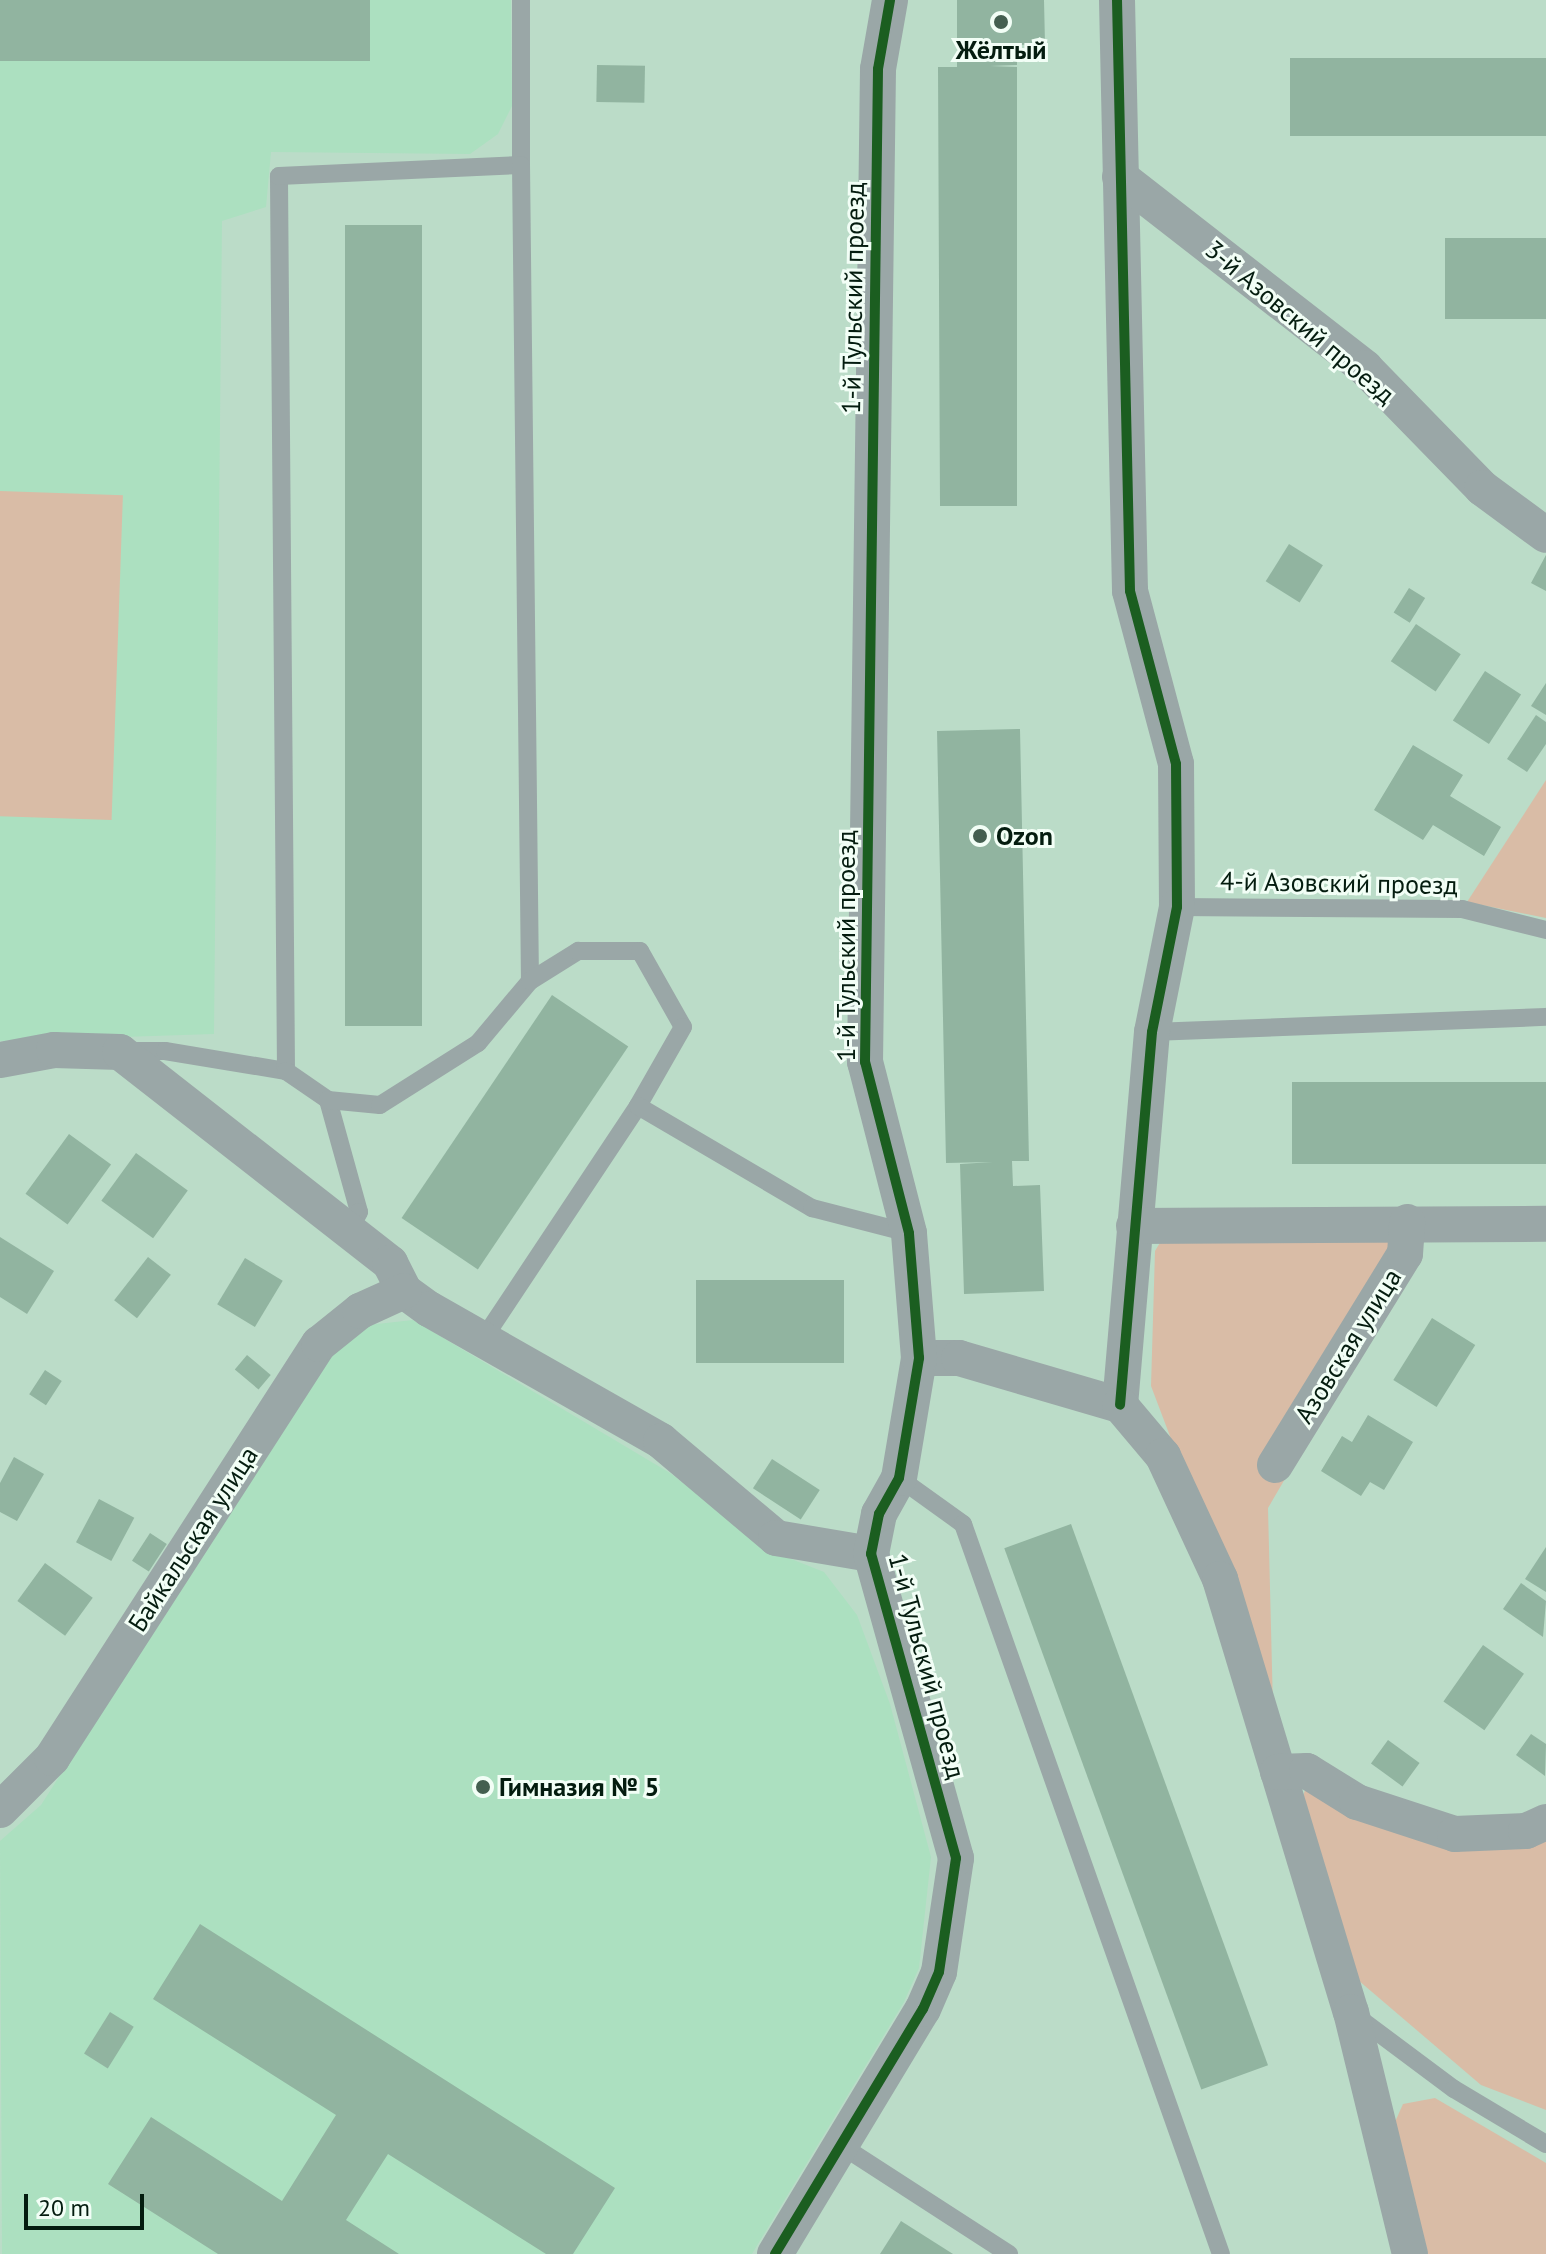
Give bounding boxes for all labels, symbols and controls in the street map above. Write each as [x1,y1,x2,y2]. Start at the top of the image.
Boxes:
marker: Жёлтый [992,13,1010,31]
place label: Жёлтый [956,34,1046,66]
street label: 1-й Тульский проезд [835,181,871,415]
street label: 3-й Азовский проезд [1199,233,1401,411]
place label: Ozon [996,820,1053,852]
marker: Ozon [971,827,989,845]
street label: 1-й Тульский проезд [830,830,862,1062]
street label: 4-й Азовский проезд [1220,865,1458,901]
street label: Азовская улица [1288,1263,1408,1429]
street label: Байкальская улица [122,1441,264,1637]
street label: 1-й Тульский проезд [882,1550,972,1782]
place label: Гимназия № 5 [499,1771,659,1803]
marker: Гимназия № 5 [474,1778,492,1796]
scale bar [28,2178,148,2228]
text: 20 m [38,2192,90,2223]

